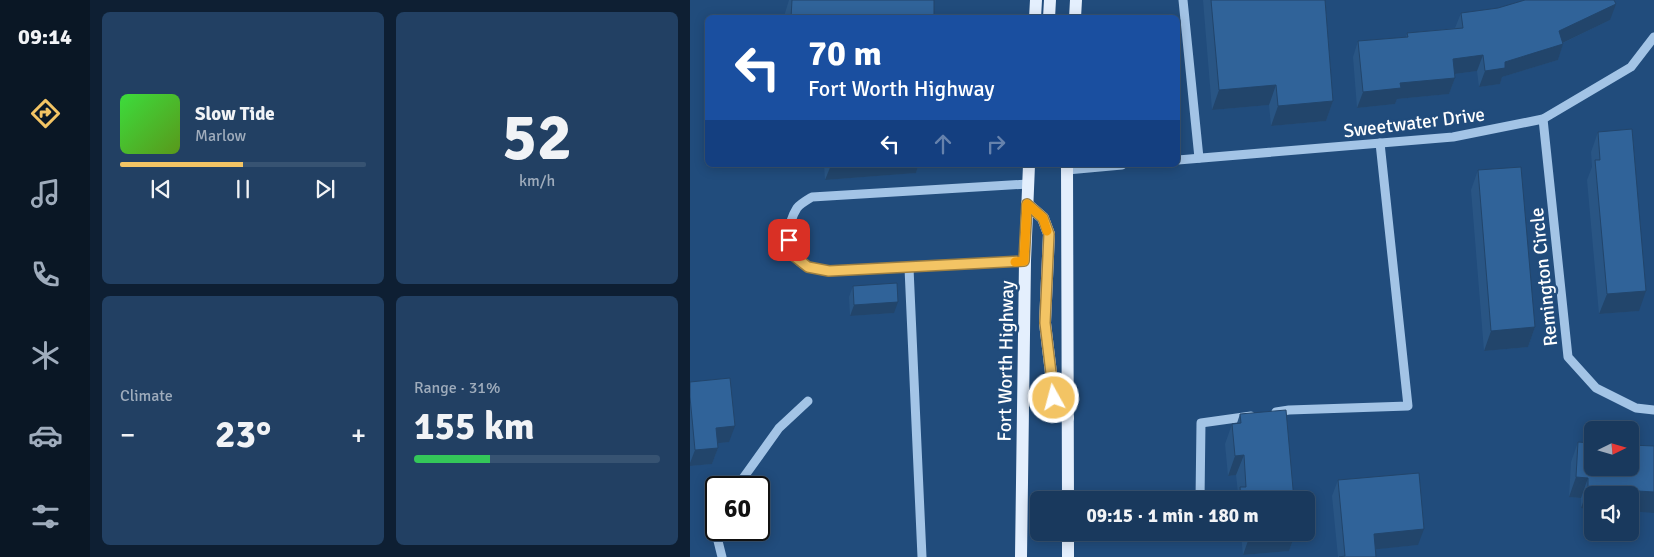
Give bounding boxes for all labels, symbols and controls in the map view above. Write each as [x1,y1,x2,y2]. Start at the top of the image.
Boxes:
text: 09:14 [18,23,72,50]
text: 70 m [808,32,882,75]
icon: left [725,35,790,100]
text: Fort Worth Highway [808,75,995,102]
icon: directions [28,96,63,131]
text: 52 [502,98,572,178]
text: Slow Tide [195,102,275,126]
street label: Sweetwater Drive [1342,102,1486,144]
text: Marlow [195,126,246,146]
icon: left [876,130,904,158]
icon: ahead [929,130,957,158]
icon: right [982,130,1010,158]
text: km/h [519,171,555,191]
icon: previous [147,175,175,203]
icon: pause [229,175,257,203]
icon: next [311,175,339,203]
icon: music [28,176,63,211]
street label: Remington Circle [1525,206,1563,347]
pin [768,219,810,261]
icon: arrive [775,226,803,254]
icon: phone [28,257,63,292]
street label: Fort Worth Highway [993,280,1019,442]
icon: climate [28,338,63,373]
position arrow [1027,371,1079,423]
text: Range · 31% [414,378,500,398]
text: Climate [120,386,173,406]
text: 155 km [414,403,535,450]
text: 23° [215,411,271,458]
icon: car [28,418,63,453]
text: − [120,418,135,452]
text: + [351,418,366,452]
north arrow [1584,421,1639,476]
map controls [1584,421,1639,541]
speed limit sign: 60 [705,476,770,541]
button: sound [1584,486,1639,541]
icon: filters [28,499,63,534]
text: 09:15 · 1 min · 180 m [1086,504,1259,528]

